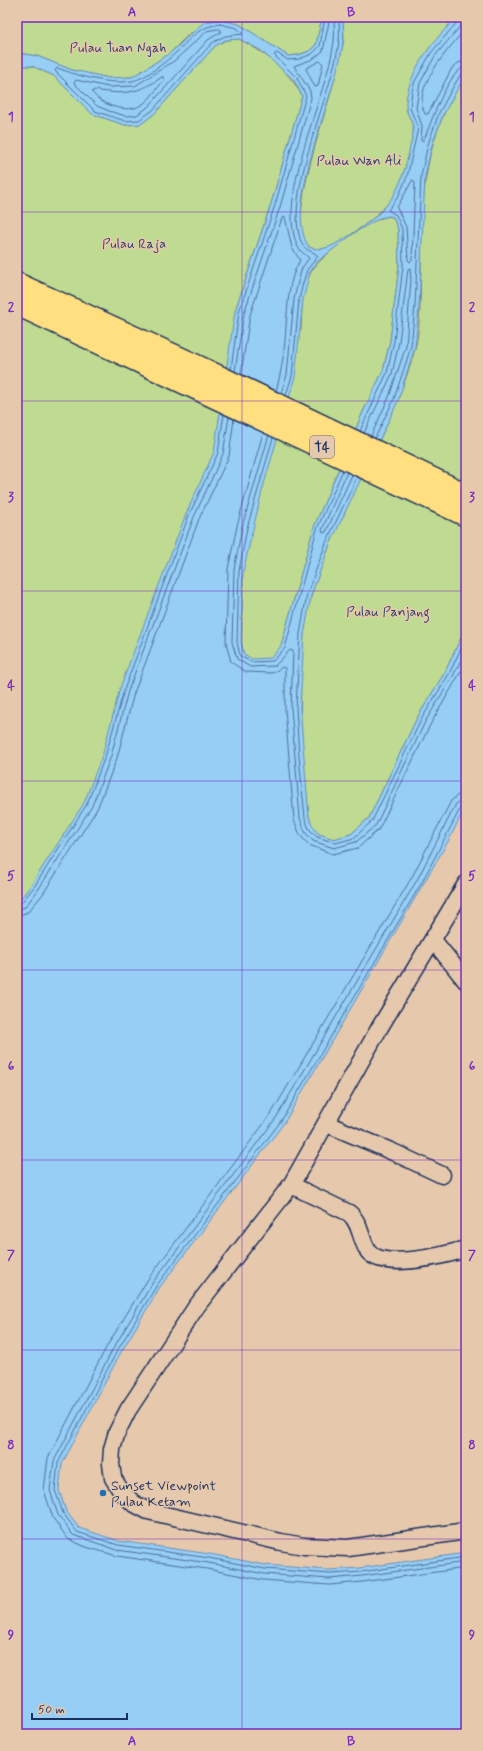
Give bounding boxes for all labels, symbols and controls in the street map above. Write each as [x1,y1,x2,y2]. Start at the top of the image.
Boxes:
text: A [128,4,136,21]
text: B [347,4,356,21]
park label: Pulau Tuan Ngah [70,39,166,57]
text: 1 [8,109,14,126]
text: 1 [469,109,475,126]
park label: Pulau Wan Ali [316,152,402,170]
park label: Pulau Raja [102,235,166,253]
text: 2 [8,299,15,316]
text: 2 [469,299,476,316]
road number: T4 [310,436,334,458]
text: 3 [8,489,14,506]
text: 3 [469,489,475,506]
park label: Pulau Panjang [346,603,430,623]
text: 4 [7,678,15,695]
text: 4 [468,678,476,695]
text: 5 [7,868,15,885]
text: 5 [468,868,476,885]
text: 6 [8,1058,15,1075]
text: 6 [469,1058,476,1075]
text: 7 [7,1247,15,1264]
text: 7 [468,1247,476,1264]
text: 8 [7,1437,15,1454]
text: 8 [468,1437,476,1454]
place label: Sunset Viewpoint Pulau Ketam [111,1477,216,1511]
marker: Sunset Viewpoint Pulau Ketam [98,1488,108,1498]
text: 9 [8,1627,15,1644]
text: 9 [469,1627,476,1644]
scale bar [32,1695,127,1721]
text: 50 m [38,1702,65,1718]
text: A [128,1733,136,1750]
text: B [347,1733,356,1750]

